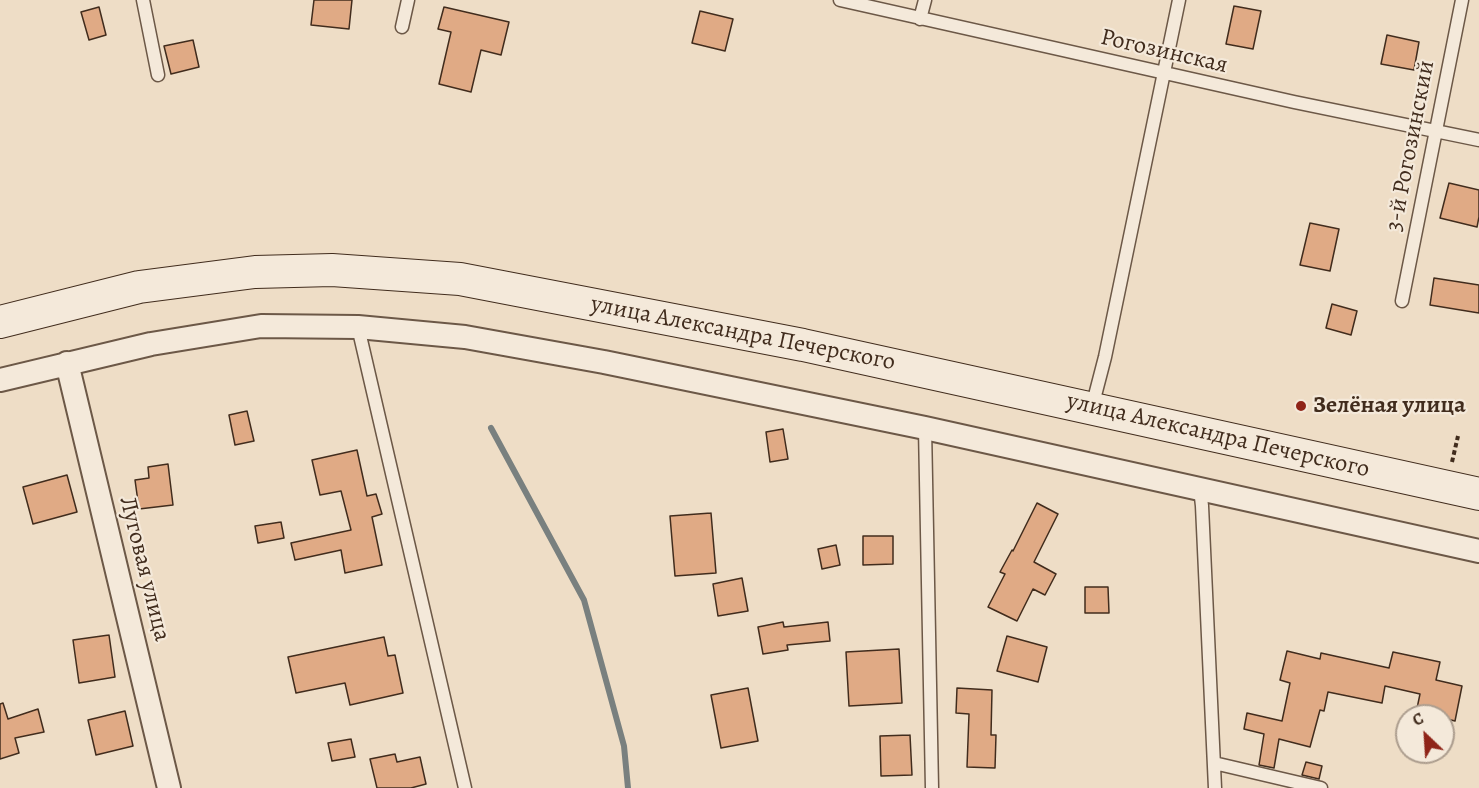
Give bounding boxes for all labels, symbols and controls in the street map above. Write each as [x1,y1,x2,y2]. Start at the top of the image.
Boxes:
street label: Рогозинская [1098,23,1230,81]
street label: 3-й Рогозинский [1380,58,1442,234]
street label: улица Александра Печерского [588,290,898,378]
street label: улица Александра Печерского [1064,387,1372,485]
place label: Зелёная улица [1313,392,1466,420]
marker: Зелёная улица [1294,399,1308,413]
street label: Луговая улица [112,494,176,644]
north arrow [1395,704,1455,764]
text: С [1409,707,1427,732]

